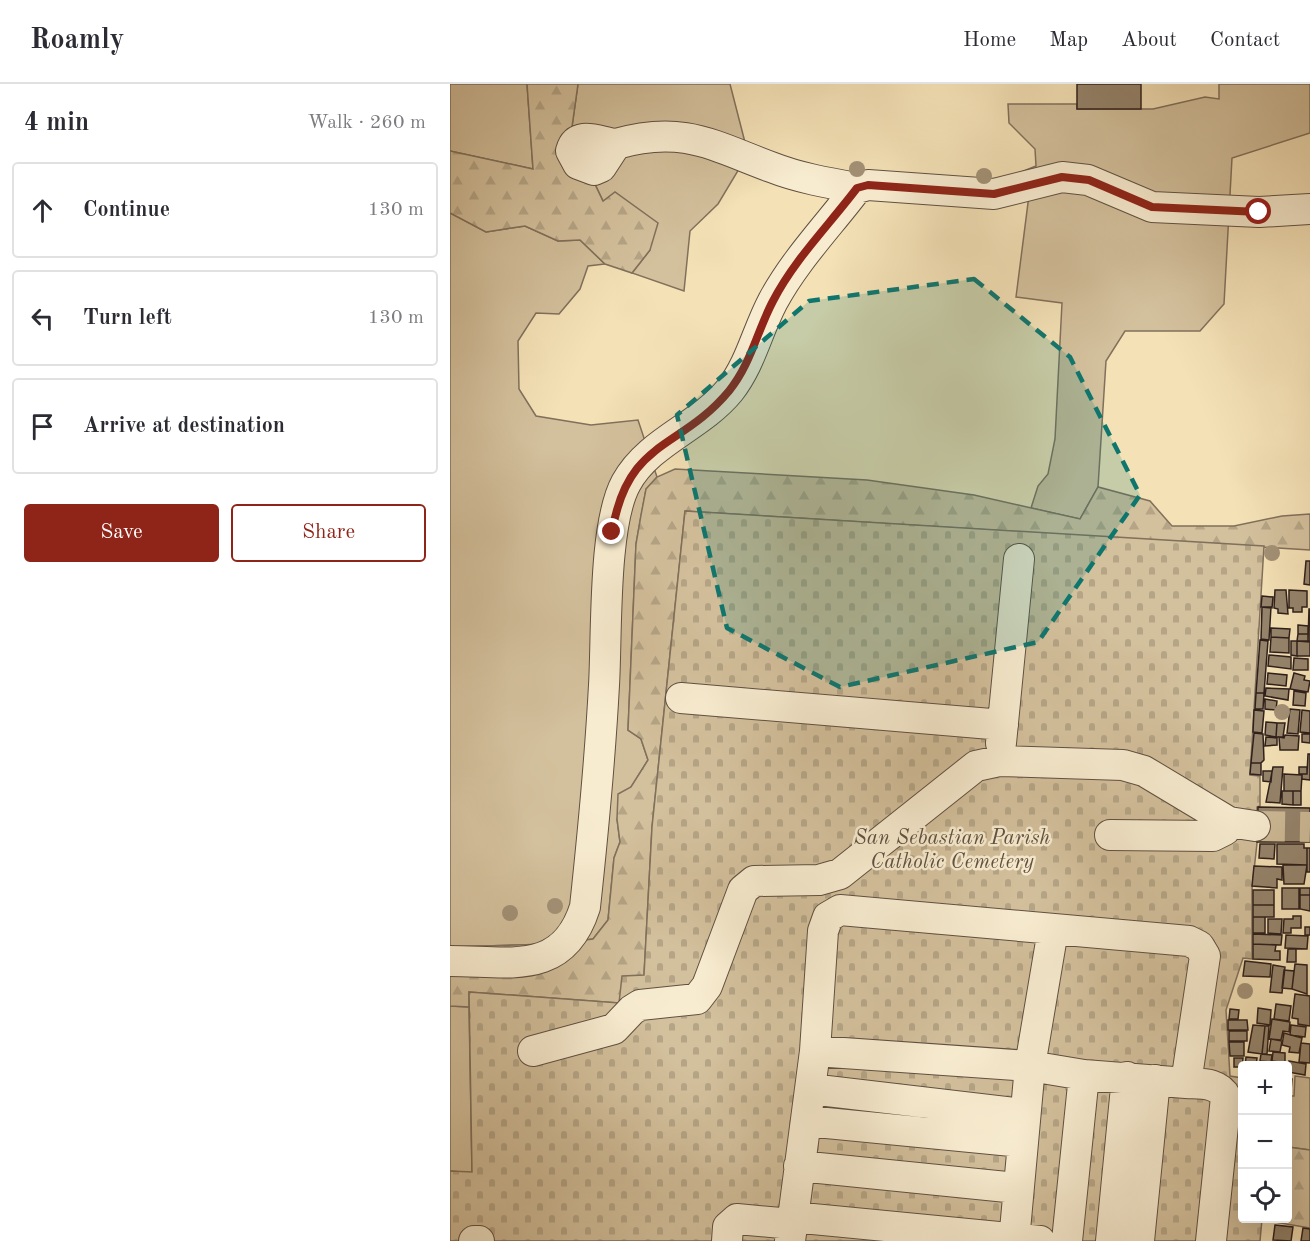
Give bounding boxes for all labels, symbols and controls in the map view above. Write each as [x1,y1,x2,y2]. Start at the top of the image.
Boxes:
text: Roamly [30,27,124,55]
text: Home [963,30,1016,51]
text: Map [1049,30,1088,51]
text: About [1121,30,1177,51]
text: Contact [1210,30,1280,51]
text: 4 min [24,110,89,136]
text: Walk · 260 m [307,113,426,133]
icon: ahead [26,194,59,227]
route start [1245,198,1271,224]
text: Continue [83,199,170,221]
text: 130 m [368,200,424,220]
icon: left [26,302,59,335]
text: Turn left [83,307,172,329]
text: 130 m [368,308,424,328]
icon: arrive [26,410,59,443]
text: Arrive at destination [83,415,285,437]
button: Save [24,504,219,562]
button: Share [231,504,426,562]
route end [598,518,624,544]
park label: San Sebastian Parish Catholic Cemetery [854,828,1050,873]
map controls [1238,1061,1292,1223]
button: + [1238,1061,1292,1115]
button: − [1238,1115,1292,1169]
button: locate [1238,1169,1292,1223]

